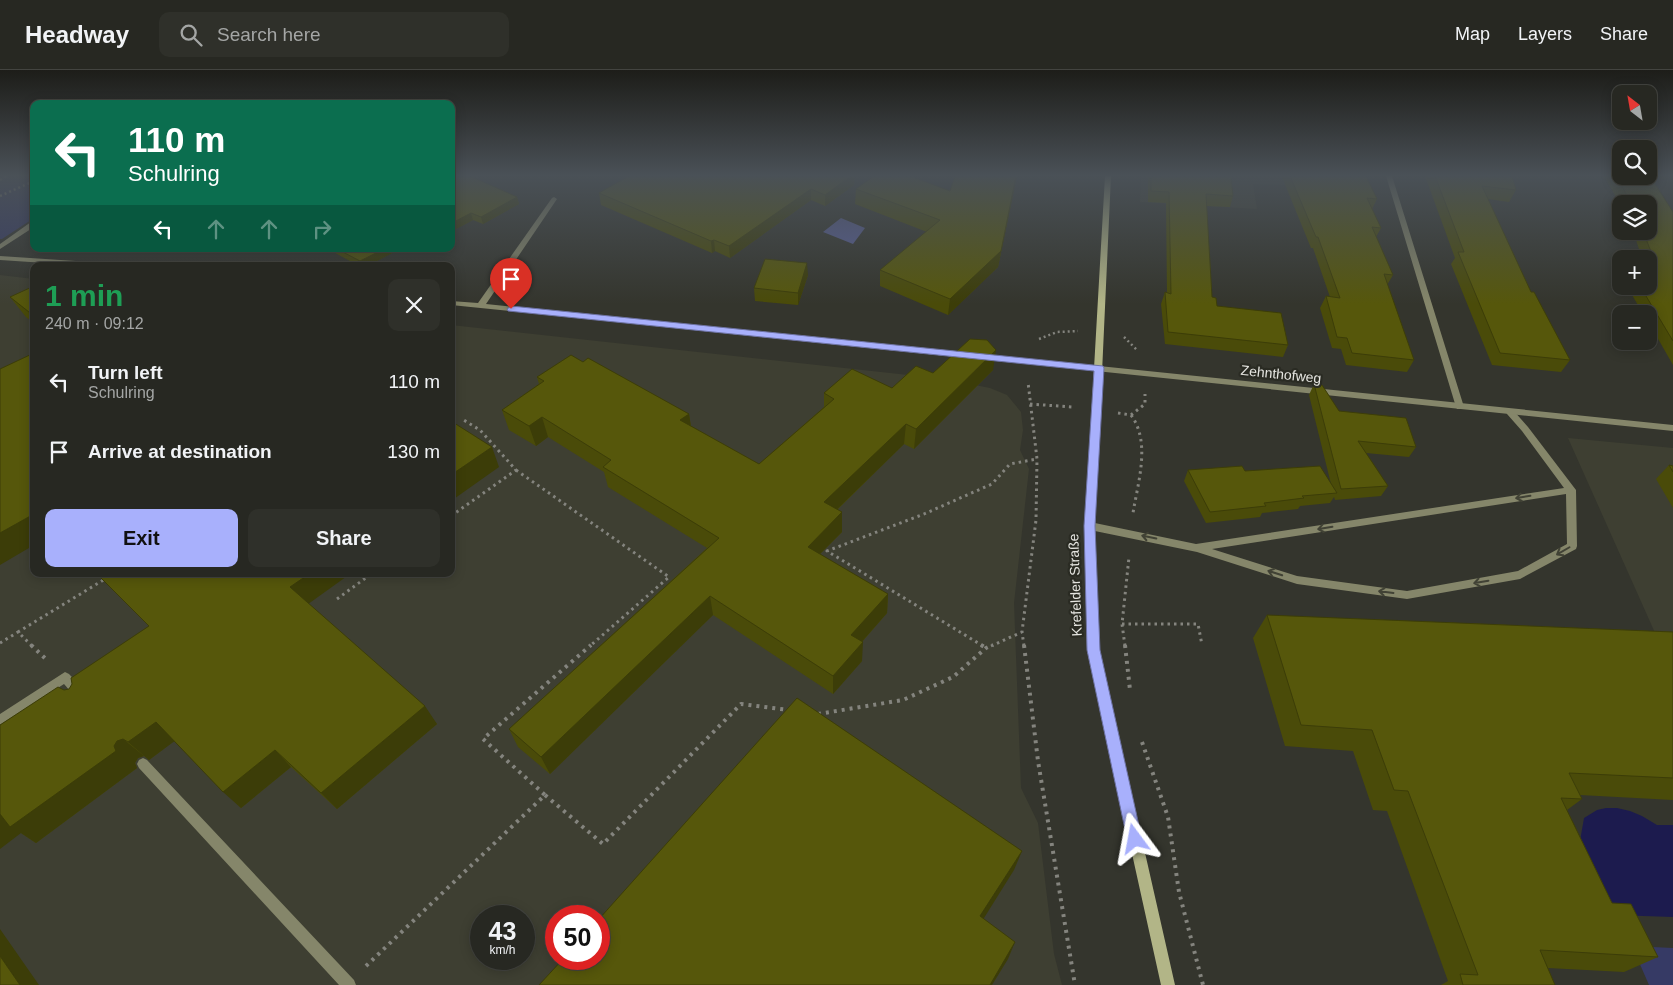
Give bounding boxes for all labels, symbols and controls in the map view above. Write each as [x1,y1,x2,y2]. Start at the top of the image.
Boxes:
search box [159,12,509,57]
text: Headway [25,21,129,48]
icon: search [177,21,205,49]
text: Search here [217,24,321,45]
text: Map [1455,24,1490,44]
text: Layers [1518,24,1572,44]
text: Share [1600,24,1648,44]
north arrow [1612,85,1658,130]
map controls [1612,85,1657,350]
icon: left [45,120,110,185]
text: 110 m [128,120,225,159]
button: search [1612,140,1657,185]
text: Schulring [128,161,220,186]
button: layers [1612,195,1657,240]
icon: left [149,215,177,243]
icon: ahead [202,215,230,243]
icon: ahead [255,215,283,243]
icon: right [308,215,336,243]
button: + [1612,250,1657,295]
pin [490,258,532,309]
icon: arrive [497,265,525,293]
text: 1 min [45,279,123,312]
button: close [388,279,440,331]
button: − [1612,305,1657,350]
text: 240 m · 09:12 [45,315,144,332]
text: Turn left [88,362,163,383]
street label: Zehnthofweg [1240,362,1322,386]
icon: left [45,368,73,396]
text: 110 m [389,371,440,392]
text: Schulring [88,384,155,401]
icon: arrive [45,438,73,466]
text: Arrive at destination [88,441,272,462]
text: 130 m [387,441,440,462]
one-way arrow [1516,493,1532,503]
button: Exit [45,509,238,567]
button: Share [248,509,440,567]
one-way arrow [1317,523,1333,533]
one-way arrow [1142,532,1158,542]
street label: Krefelder Straße [1065,533,1085,637]
one-way arrow [1557,546,1571,556]
one-way arrow [1267,567,1283,577]
one-way arrow [1473,577,1489,587]
one-way arrow [1378,587,1394,597]
position arrow [1108,812,1160,864]
speed limit sign: 50 [545,905,610,970]
text: 43 [489,917,516,945]
text: km/h [489,943,516,957]

